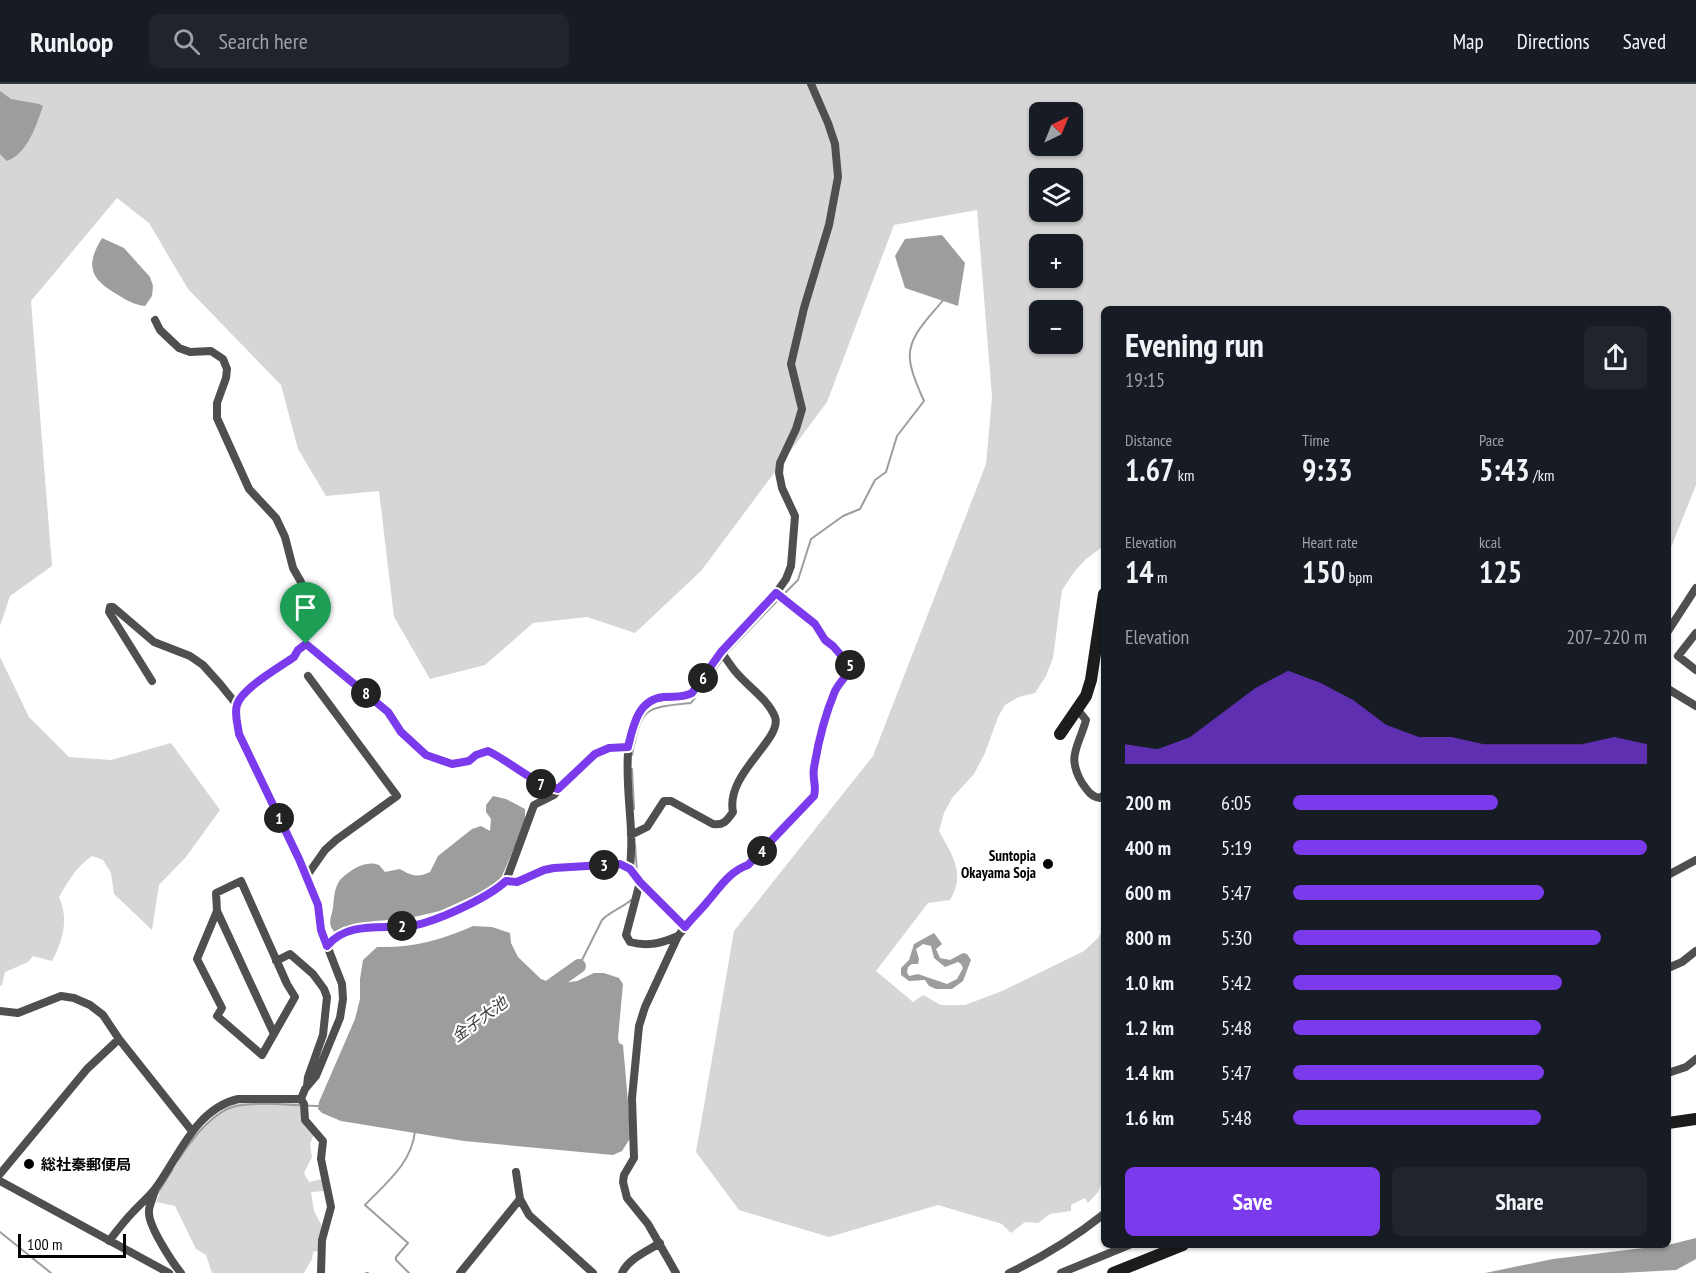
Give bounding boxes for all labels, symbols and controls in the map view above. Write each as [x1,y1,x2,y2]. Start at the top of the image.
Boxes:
search box [149,14,569,68]
text: Runloop [30,23,113,60]
icon: search [170,25,203,58]
text: Search here [218,27,308,55]
text: Map [1453,28,1484,55]
text: Directions [1517,28,1590,55]
text: Saved [1623,28,1666,55]
north arrow [1029,102,1083,156]
map controls [1029,102,1083,354]
button: layers [1029,168,1083,222]
button: + [1029,234,1083,288]
button: − [1029,300,1083,354]
text: Evening run [1125,323,1264,366]
button: share [1584,326,1647,389]
text: 19:15 [1125,367,1165,393]
text: Distance [1125,430,1172,450]
text: Time [1302,430,1330,450]
text: Pace [1479,430,1504,450]
text: 1.67 [1125,450,1174,489]
text: 9:33 [1302,450,1353,489]
text: 5:43 [1479,450,1530,489]
text: km [1174,465,1194,485]
text: /km [1530,465,1554,485]
text: Elevation [1125,532,1176,552]
text: Heart rate [1302,532,1358,552]
text: kcal [1479,532,1501,552]
text: 14 [1125,552,1154,591]
text: 150 [1302,552,1345,591]
text: 125 [1479,552,1522,591]
text: m [1154,567,1168,587]
text: bpm [1345,567,1373,587]
pin [280,582,331,644]
icon: arrive [289,591,322,624]
text: Elevation [1125,624,1189,650]
text: 207–220 m [1566,624,1647,650]
pin: 5 [835,650,865,680]
text: 5 [846,655,854,675]
pin: 6 [688,663,718,693]
text: 6 [699,668,707,688]
pin: 8 [351,678,381,708]
text: 8 [362,683,370,703]
pin: 7 [526,769,556,799]
text: 7 [537,774,545,794]
text: 200 m [1125,790,1171,816]
text: 6:05 [1221,790,1252,816]
pin: 1 [264,803,294,833]
text: 1 [275,808,283,828]
text: 400 m [1125,835,1171,861]
text: 5:19 [1221,835,1252,861]
pin: 4 [747,836,777,866]
text: 4 [758,841,766,861]
place label: Suntopia Okayama Soja [961,846,1036,882]
pin: 3 [589,850,619,880]
text: 3 [600,855,608,875]
marker: Suntopia Okayama Soja [1041,857,1055,871]
text: 600 m [1125,880,1171,906]
text: 5:47 [1221,880,1252,906]
pin: 2 [387,911,417,941]
text: 2 [398,916,406,936]
text: 800 m [1125,925,1171,951]
text: 5:30 [1221,925,1252,951]
text: 1.0 km [1125,970,1174,996]
text: 5:42 [1221,970,1252,996]
water label: 金子大池 [447,991,512,1046]
text: 1.2 km [1125,1015,1174,1041]
text: 5:48 [1221,1015,1252,1041]
text: 1.4 km [1125,1060,1174,1086]
text: 5:47 [1221,1060,1252,1086]
text: 1.6 km [1125,1105,1174,1131]
text: 5:48 [1221,1105,1252,1131]
place label: 総社秦郵便局 [41,1155,131,1174]
marker: 総社秦郵便局 [22,1157,36,1171]
button: Save [1125,1167,1380,1236]
button: Share [1392,1167,1647,1236]
scale bar [18,1231,126,1258]
text: 100 m [27,1234,62,1254]

